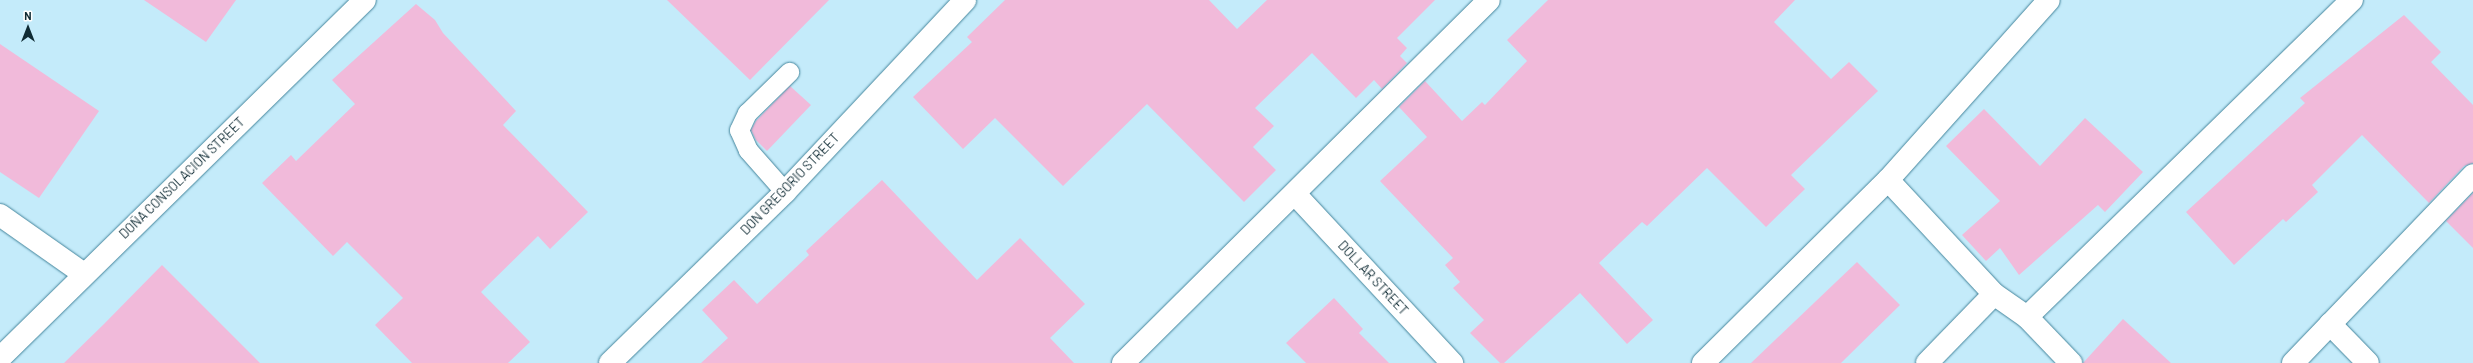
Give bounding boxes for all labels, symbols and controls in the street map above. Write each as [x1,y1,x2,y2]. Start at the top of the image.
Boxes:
north arrow [8,8,48,48]
text: N [24,9,32,22]
street label: DOÑA CONSOLACION STREET [116,114,248,242]
street label: DON GREGORIO STREET [737,130,843,238]
street label: DOLLAR STREET [1335,238,1411,318]

